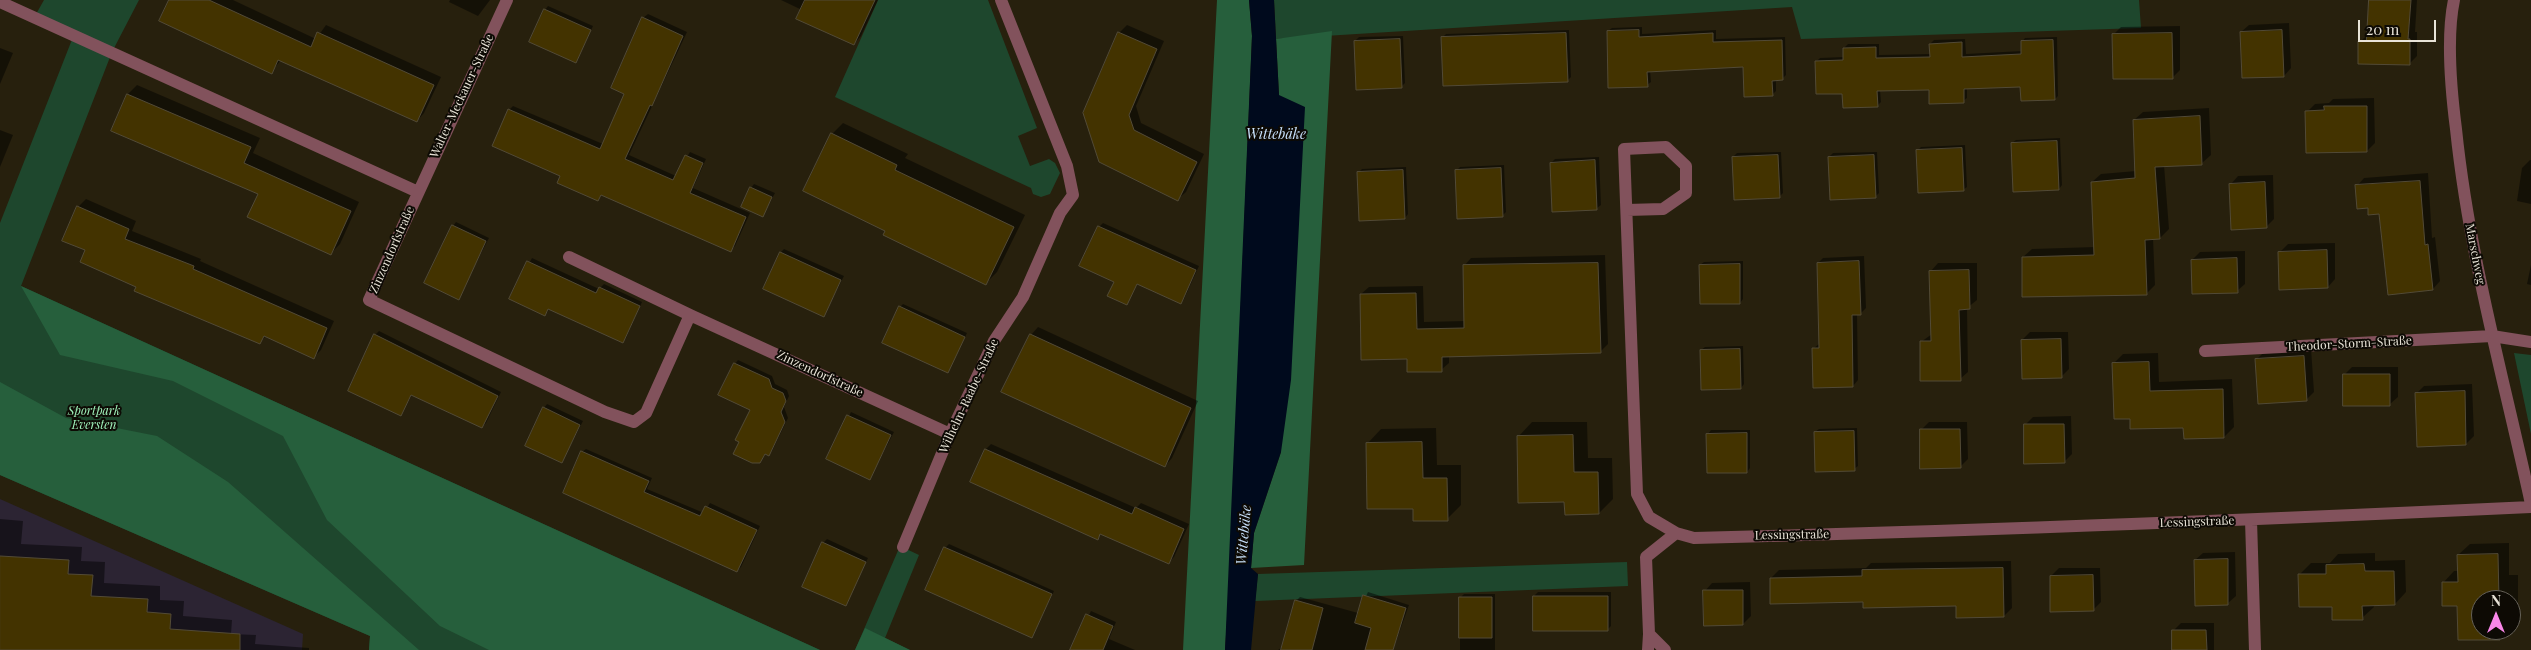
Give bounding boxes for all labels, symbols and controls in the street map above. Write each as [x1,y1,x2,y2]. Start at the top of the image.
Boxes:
scale bar [2361,10,2438,42]
text: 20 m [2366,19,2399,39]
street label: Walter-Meckauer-Straße [427,32,497,160]
water label: Wittebäke [1246,127,1306,143]
street label: Zinzendorfstraße [366,204,418,296]
street label: Marschweg [2462,222,2488,286]
street label: Theodor-Storm-Straße [2286,334,2412,354]
street label: Wilhelm-Raabe-Straße [936,337,1002,455]
street label: Zinzendorfstraße [775,348,865,400]
park label: Sportpark Eversten [68,404,120,432]
water label: Wittebäke [1233,504,1255,566]
street label: Lessingstraße [2159,514,2235,530]
street label: Lessingstraße [1755,527,1829,543]
north arrow [2471,590,2521,640]
text: N [2491,591,2501,610]

